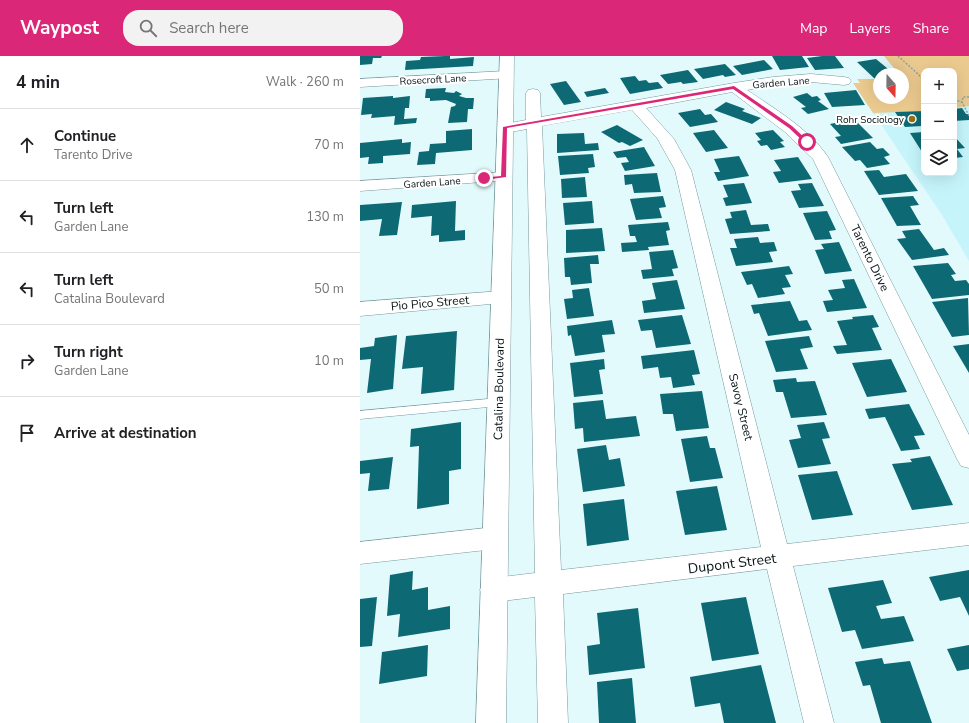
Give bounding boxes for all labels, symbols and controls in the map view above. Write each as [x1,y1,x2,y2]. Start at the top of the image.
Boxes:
search box [123,10,403,46]
text: Waypost [20,15,99,41]
icon: search [137,17,159,39]
text: Search here [169,18,249,38]
text: Map [800,19,827,38]
text: Layers [849,19,891,38]
text: Share [913,19,949,38]
north arrow [873,68,909,104]
map controls [921,68,957,176]
button: + [921,68,957,104]
text: 4 min [16,71,60,94]
street label: Rosecroft Lane [399,71,467,89]
text: Walk · 260 m [266,73,344,91]
street label: Garden Lane [752,74,810,92]
button: − [921,104,957,140]
place label: Rohr Sociology [836,113,905,127]
marker: Rohr Sociology [907,114,917,124]
text: Continue [54,126,116,146]
route start [798,133,816,151]
icon: ahead [16,134,38,156]
text: 70 m [314,136,344,154]
button: layers [921,140,957,176]
text: Tarento Drive [54,146,132,164]
route end [475,169,493,187]
street label: Garden Lane [403,174,461,192]
text: Turn left [54,198,113,218]
icon: left [16,206,38,228]
text: 130 m [306,208,344,226]
text: Garden Lane [54,218,128,236]
street label: Tarento Drive [847,222,893,294]
text: Turn left [54,270,113,290]
icon: left [16,278,38,300]
text: 50 m [314,280,344,298]
text: Catalina Boulevard [54,290,165,308]
street label: Pio Pico Street [390,292,471,314]
street label: Catalina Boulevard [490,338,508,440]
text: Turn right [54,342,123,362]
icon: right [16,350,38,372]
text: 10 m [314,352,344,370]
text: Garden Lane [54,362,128,380]
street label: Savoy Street [725,372,757,443]
icon: arrive [16,422,38,444]
text: Arrive at destination [54,423,197,443]
street label: Dupont Street [687,549,777,578]

